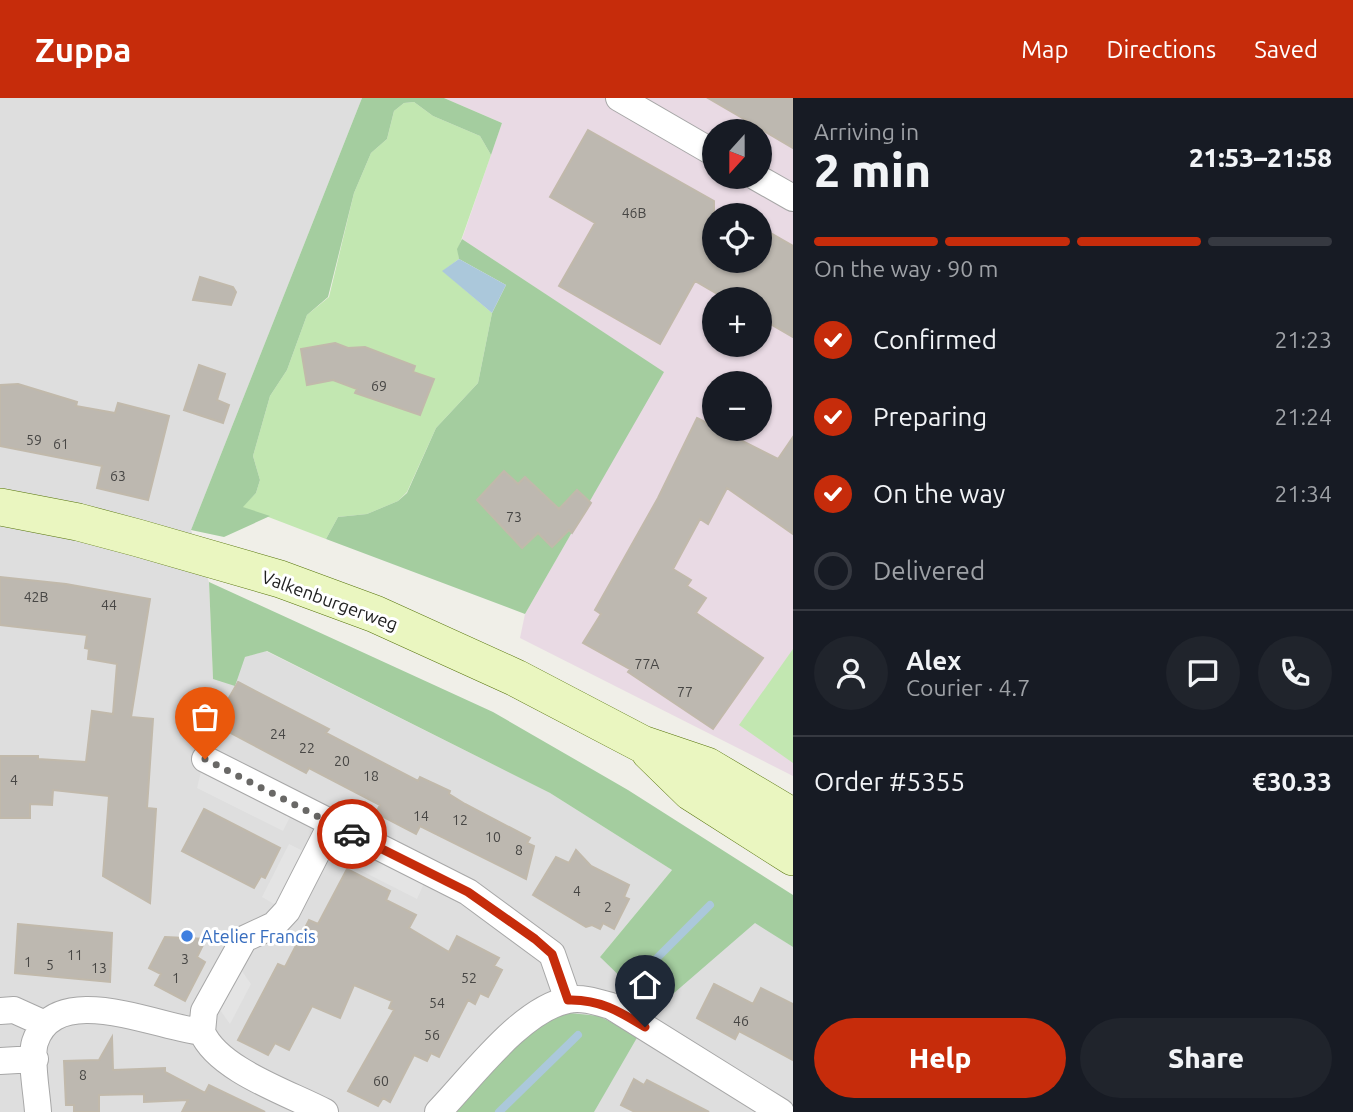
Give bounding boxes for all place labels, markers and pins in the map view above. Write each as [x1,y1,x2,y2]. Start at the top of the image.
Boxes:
pin [175,687,235,759]
place label: Atelier Francis [201,926,316,946]
marker: Atelier Francis [179,928,195,944]
pin [615,955,675,1027]

